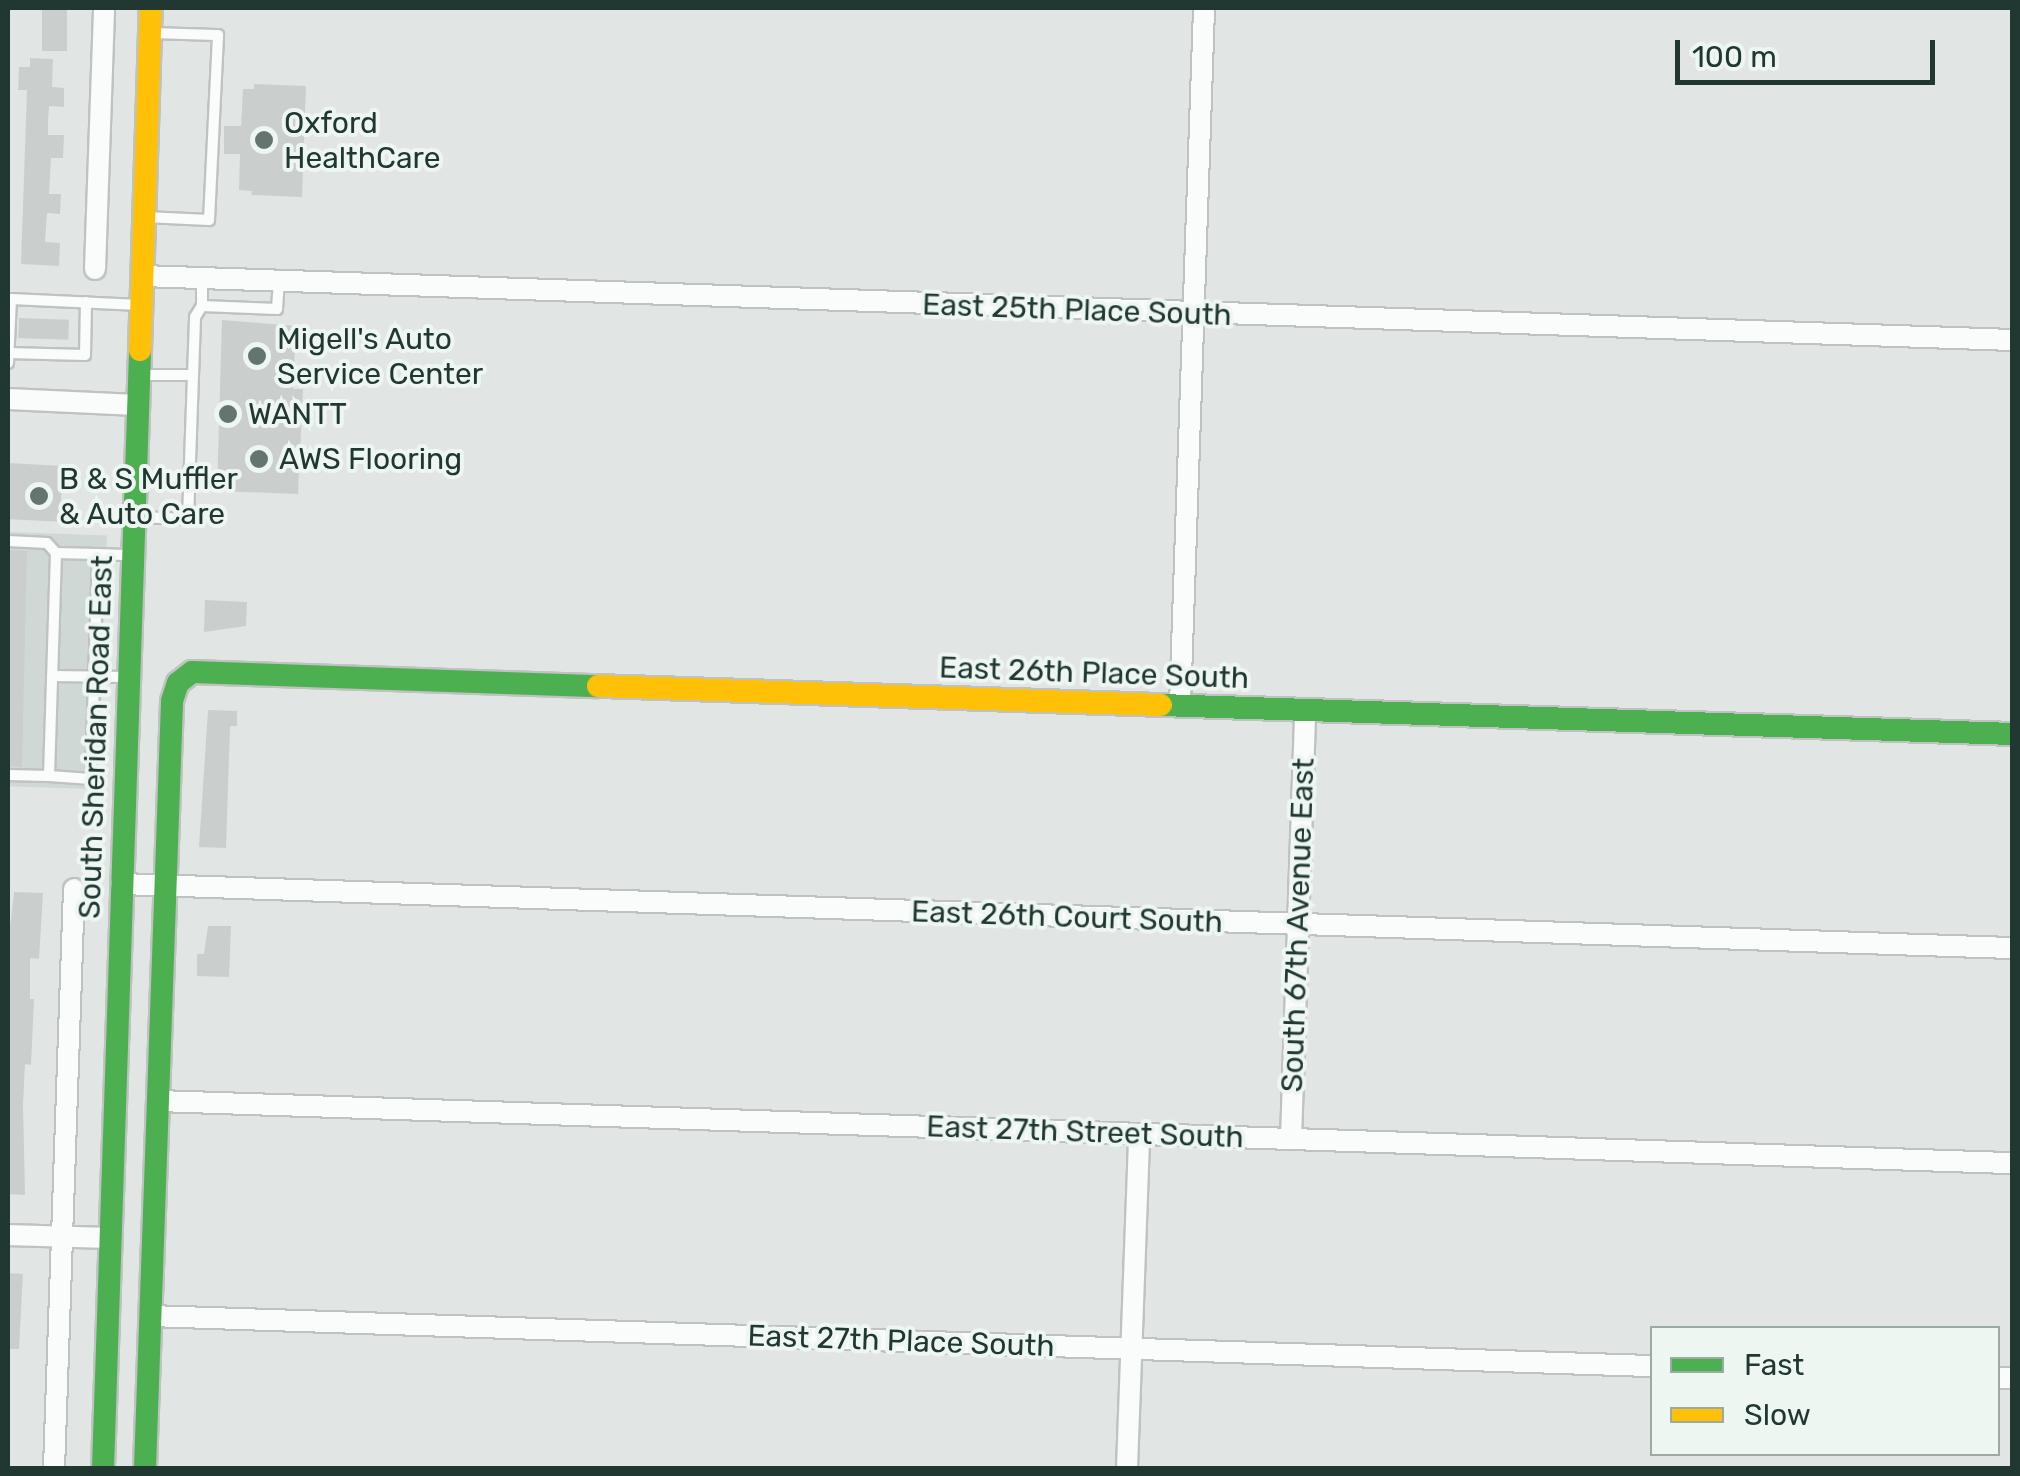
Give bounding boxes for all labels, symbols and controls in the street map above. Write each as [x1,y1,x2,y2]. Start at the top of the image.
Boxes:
scale bar [1680,20,1940,82]
text: 100 m [1692,39,1777,75]
place label: Oxford HealthCare [284,105,441,176]
marker: Oxford HealthCare [253,129,275,151]
street label: East 25th Place South [922,287,1232,333]
place label: Migell's Auto Service Center [277,321,483,392]
marker: Migell's Auto Service Center [246,345,268,367]
place label: WANTT [248,396,347,432]
marker: WANTT [217,403,239,425]
place label: AWS Flooring [279,441,462,477]
marker: AWS Flooring [248,448,270,470]
place label: B & S Muffler & Auto Care [59,461,238,532]
marker: B & S Muffler & Auto Care [28,485,50,507]
street label: South Sheridan Road East [72,555,120,919]
street label: East 26th Place South [939,650,1249,696]
street label: South 67th Avenue East [1274,757,1322,1093]
street label: East 26th Court South [911,894,1223,940]
street label: East 27th Street South [926,1108,1244,1156]
street label: East 27th Place South [747,1318,1055,1364]
legend [1650,1326,2000,1456]
text: Fast [1744,1347,1804,1383]
text: Slow [1744,1397,1811,1433]

